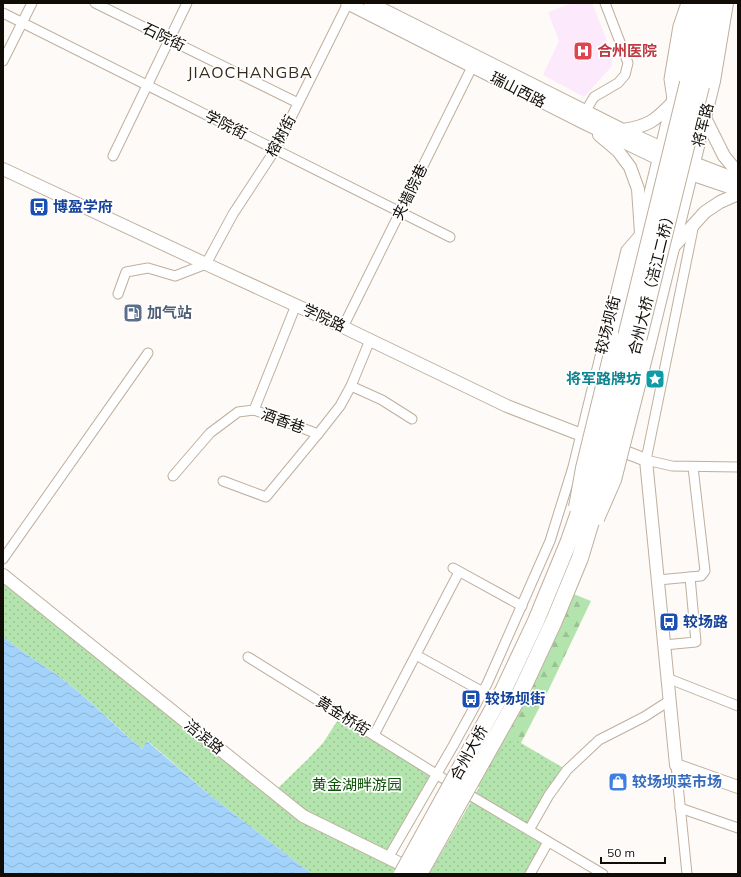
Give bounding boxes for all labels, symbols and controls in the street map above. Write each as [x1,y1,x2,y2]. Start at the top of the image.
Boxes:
street label: 石院街 [140,18,189,55]
hospital icon: 合州医院 [572,40,594,62]
place label: 合州医院 [597,41,657,60]
district label: JIAOCHANGBA [187,62,313,82]
street label: 瑞山西路 [487,67,549,112]
street label: 将军路 [688,101,717,149]
street label: 学院街 [202,106,251,143]
street label: 榕树街 [262,111,300,160]
street label: 夹墙院巷 [388,161,431,223]
bus stop icon: 博盈学府 [28,196,50,218]
place label: 博盈学府 [53,197,113,216]
street label: 合州大桥（涪江二桥） [624,207,679,357]
street label: 较场坝街 [591,293,624,356]
street label: 学院路 [300,299,349,336]
fuel station icon: 加气站 [122,302,144,324]
place label: 加气站 [147,303,192,322]
place icon: 将军路牌坊 [644,368,666,390]
place label: 将军路牌坊 [566,369,641,388]
street label: 酒香巷 [259,404,308,437]
bus stop icon: 较场路 [658,611,680,633]
place label: 较场路 [683,612,728,631]
bus stop icon: 较场坝街 [460,688,482,710]
place label: 较场坝街 [485,689,545,708]
street label: 黄金桥街 [313,692,374,740]
street label: 涪滨路 [181,715,228,758]
street label: 合州大桥 [446,722,491,784]
shop icon: 较场坝菜市场 [607,771,629,793]
place label: 较场坝菜市场 [632,772,722,791]
park label: 黄金湖畔游园 [312,775,402,794]
scale bar [601,839,665,865]
text: 50 m [607,845,635,860]

